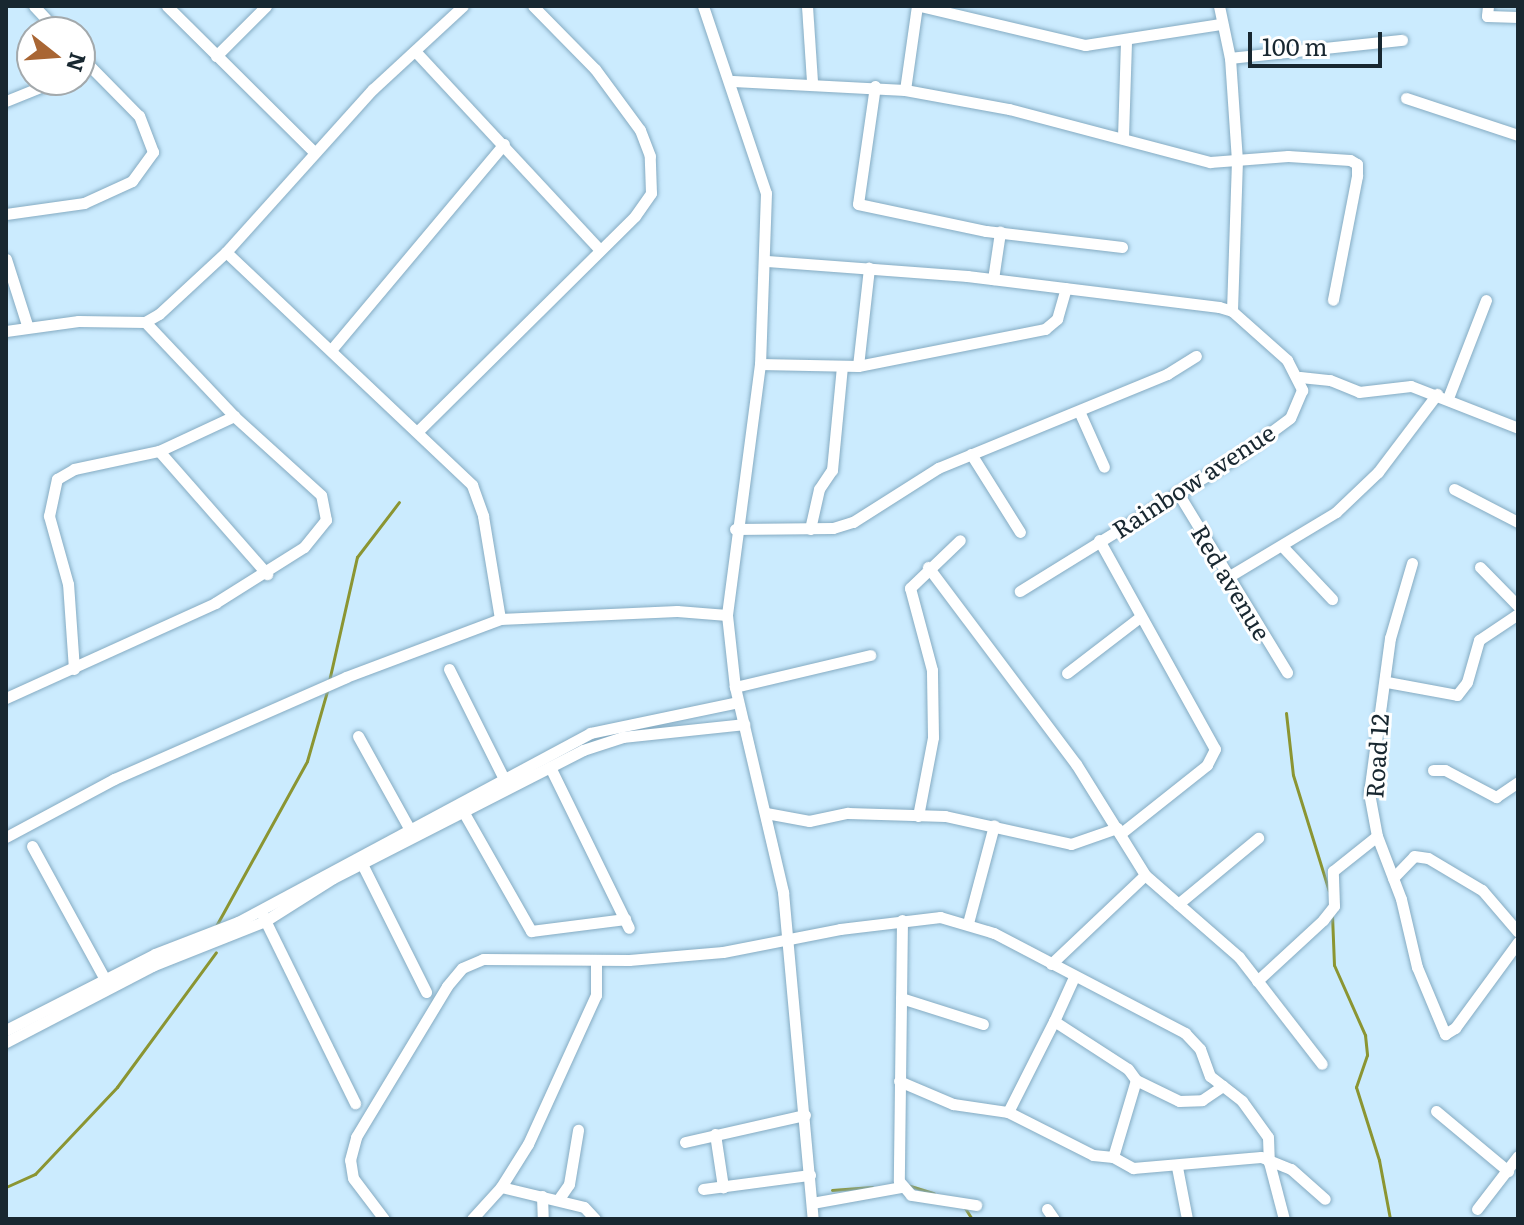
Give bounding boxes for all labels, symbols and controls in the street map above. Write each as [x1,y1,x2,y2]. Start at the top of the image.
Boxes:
north arrow [16,16,96,96]
scale bar [1252,16,1386,66]
text: 100 m [1262,28,1328,63]
text: N [59,49,96,76]
street label: Rainbow avenue [1106,417,1280,543]
street label: Red avenue [1186,519,1278,645]
street label: Road 12 [1359,713,1393,799]

